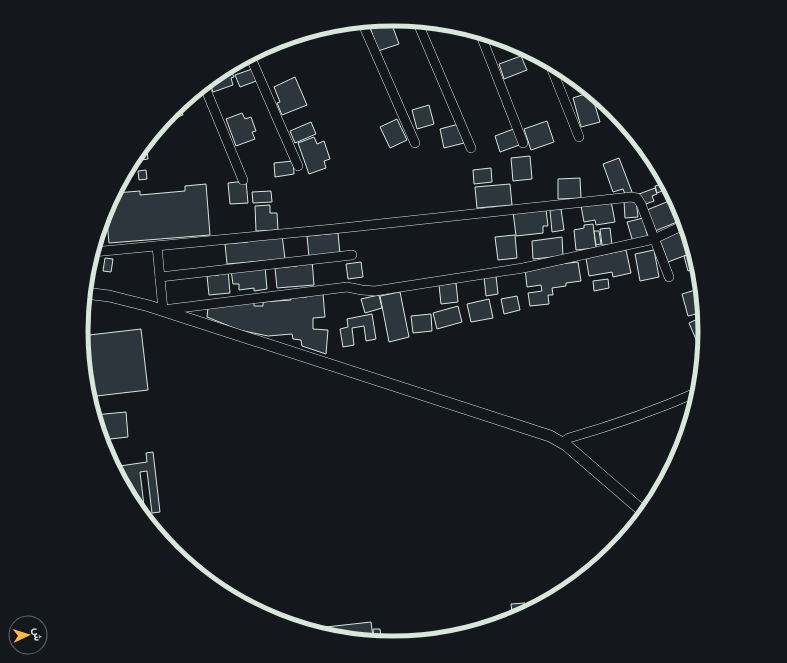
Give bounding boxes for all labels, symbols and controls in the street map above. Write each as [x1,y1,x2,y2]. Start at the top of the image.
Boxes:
north arrow [8,615,48,655]
text: ش [31,627,44,641]

